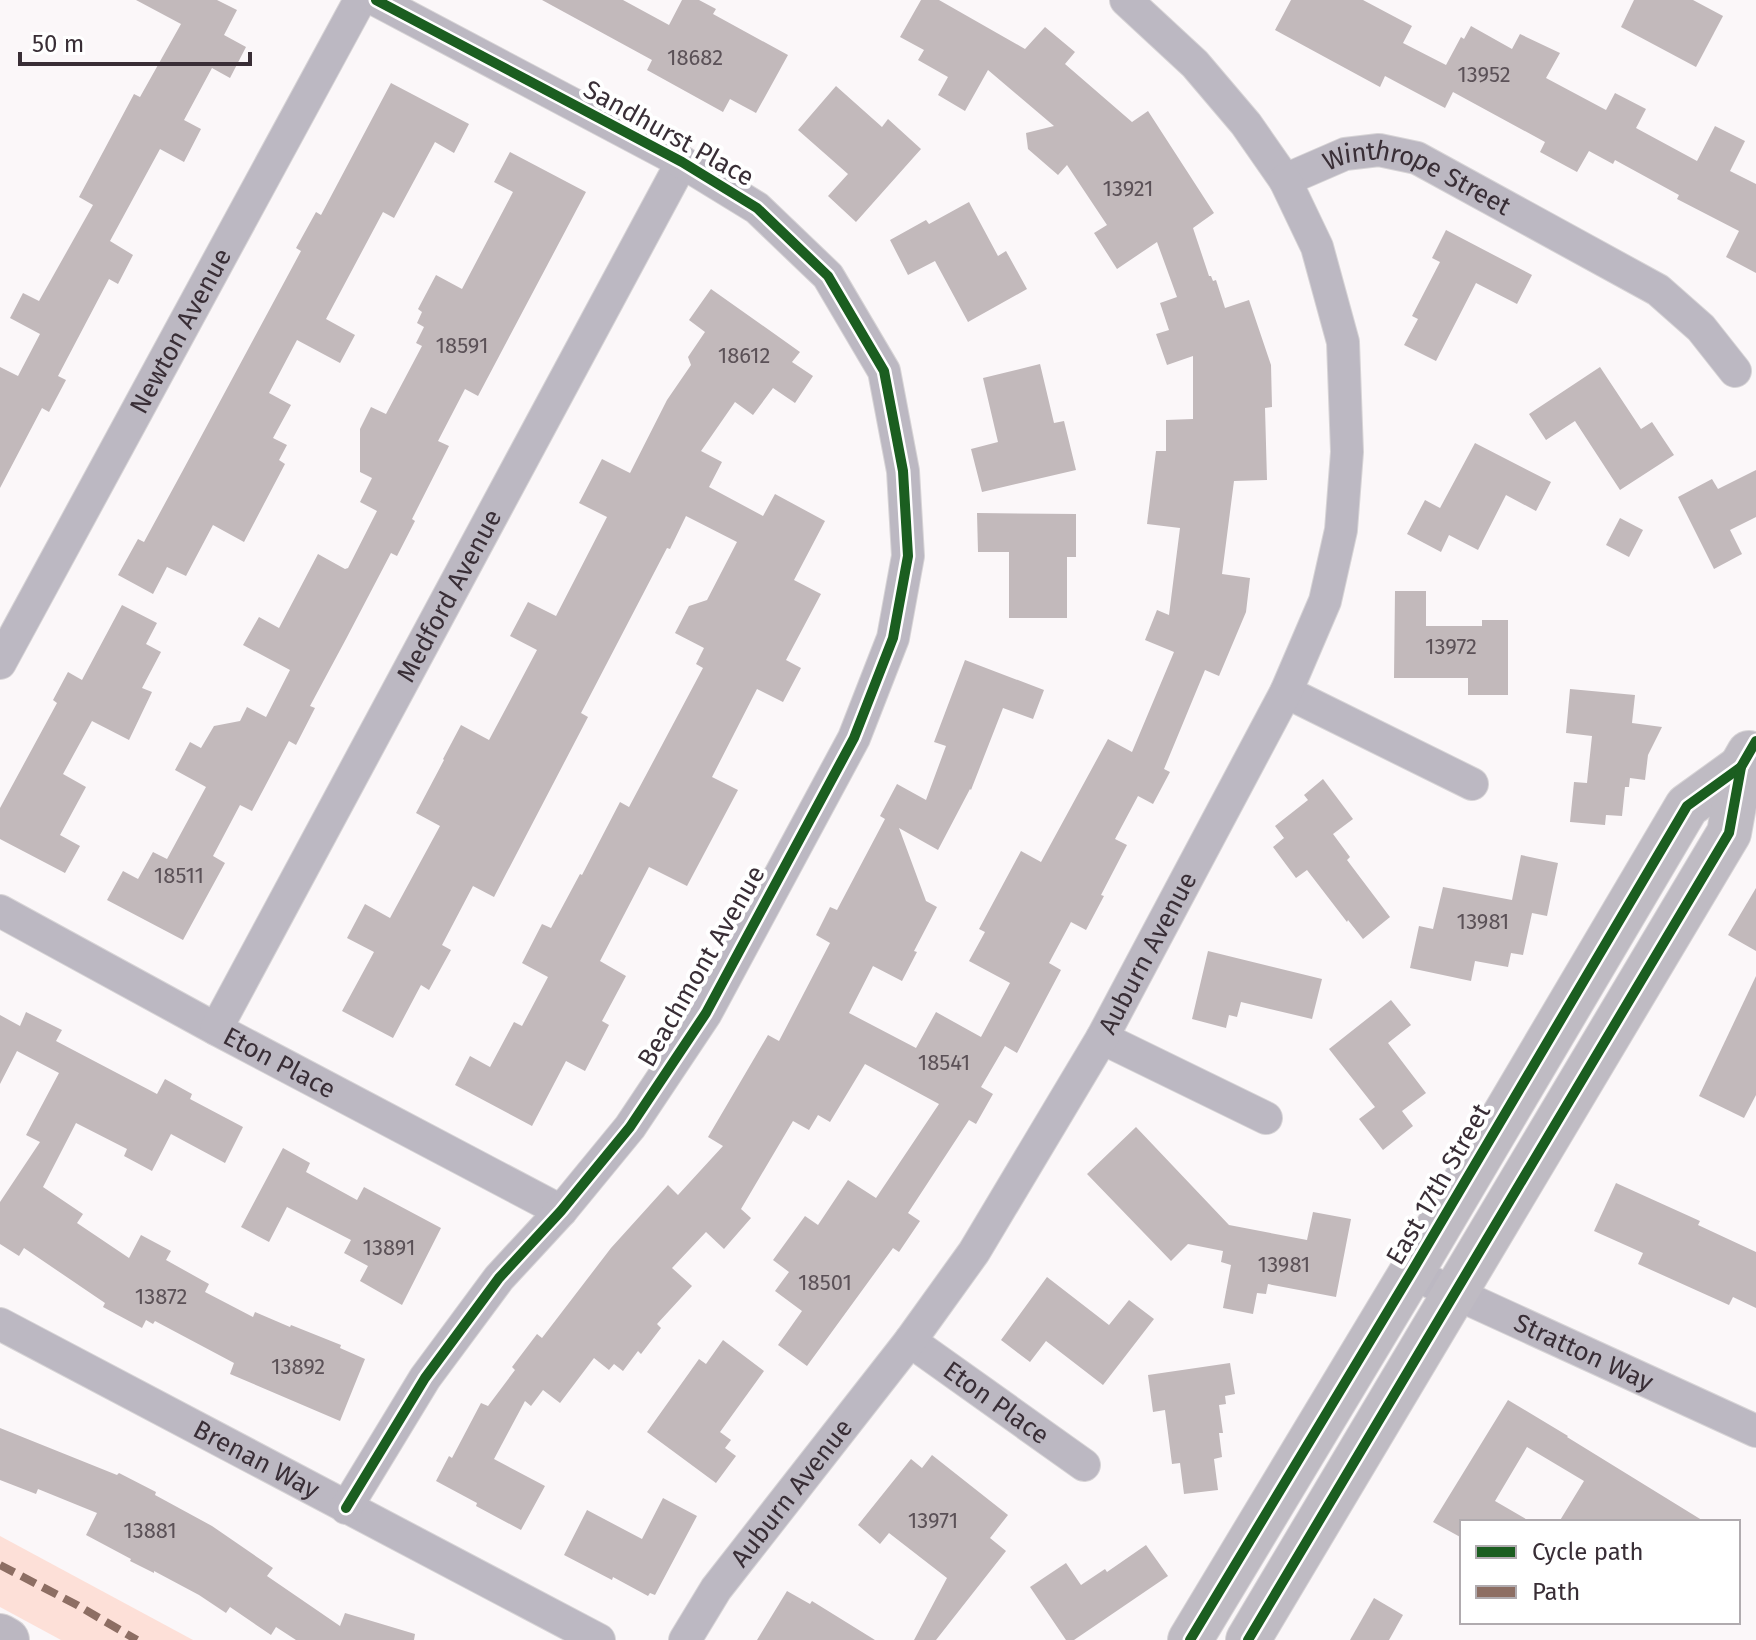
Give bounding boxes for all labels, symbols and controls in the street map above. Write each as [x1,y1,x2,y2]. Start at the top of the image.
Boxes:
scale bar [20,16,250,66]
text: 50 m [32,30,84,58]
house number: 18682 [667,44,723,71]
house number: 13952 [1457,61,1511,88]
street label: Sandhurst Place [578,74,759,193]
street label: Winthrope Street [1318,135,1516,223]
house number: 13921 [1102,175,1154,202]
street label: Newton Avenue [123,243,238,419]
house number: 18591 [436,332,488,359]
house number: 18612 [718,342,770,369]
street label: Medford Avenue [390,504,508,688]
house number: 13972 [1425,633,1477,660]
street label: Beachmont Avenue [631,860,772,1072]
house number: 18511 [154,862,204,889]
street label: Auburn Avenue [1092,867,1203,1039]
house number: 13981 [1457,908,1509,935]
street label: Eton Place [218,1021,341,1105]
house number: 18541 [918,1049,970,1076]
street label: East 17th Street [1380,1098,1497,1270]
house number: 13891 [363,1234,415,1261]
house number: 13981 [1258,1251,1310,1278]
house number: 18501 [798,1269,852,1296]
house number: 13872 [135,1283,187,1310]
street label: Stratton Way [1509,1307,1658,1398]
house number: 13892 [271,1353,325,1380]
street label: Eton Place [937,1355,1055,1451]
street label: Auburn Avenue [724,1413,859,1573]
street label: Brenan Way [188,1414,325,1506]
house number: 13971 [908,1507,958,1534]
house number: 13881 [123,1517,177,1544]
legend [1460,1520,1740,1624]
text: Cycle path [1532,1538,1644,1566]
text: Path [1532,1578,1580,1606]

